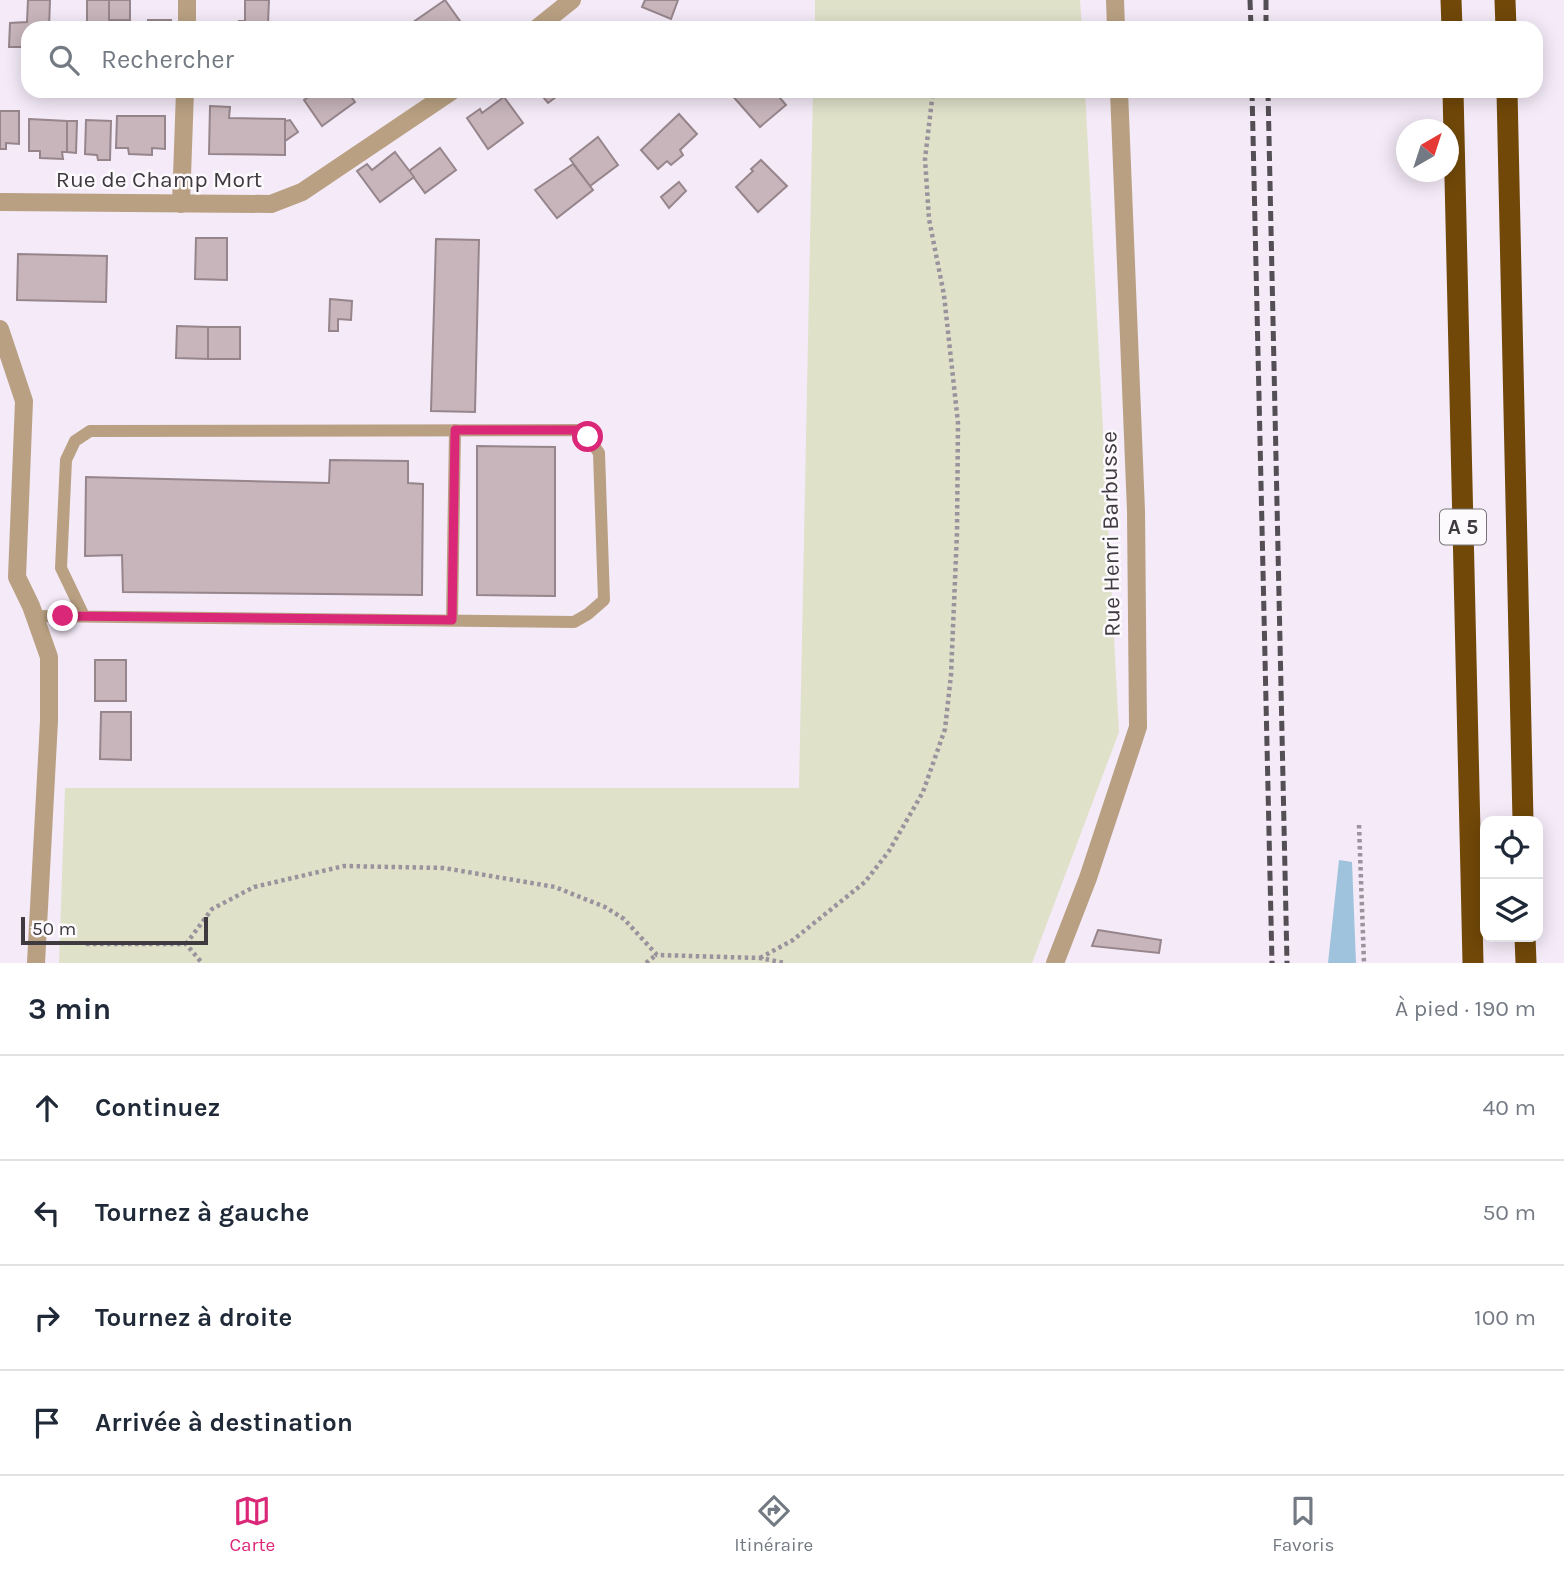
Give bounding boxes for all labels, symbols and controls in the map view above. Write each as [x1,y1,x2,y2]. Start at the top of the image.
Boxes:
search box [21,21,1543,98]
icon: search [45,41,83,79]
text: Rechercher [101,44,234,75]
north arrow [1396,119,1459,182]
street label: Rue de Champ Mort [56,166,262,193]
route start [572,421,603,452]
street label: Rue Henri Barbusse [1095,431,1126,637]
road number: A 5 [1440,510,1486,544]
route end [47,600,78,631]
map controls [1480,816,1543,942]
button: locate [1480,816,1543,879]
button: layers [1480,879,1543,942]
scale bar [21,914,208,946]
text: 50 m [32,918,76,940]
text: 3 min [28,991,111,1027]
text: À pied · 190 m [1395,995,1536,1022]
icon: ahead [28,1089,66,1127]
text: Continuez [95,1092,220,1123]
text: 40 m [1483,1094,1536,1121]
icon: left [28,1194,66,1232]
text: Tournez à gauche [95,1197,309,1228]
text: 50 m [1482,1199,1536,1226]
icon: right [28,1299,66,1337]
text: Tournez à droite [95,1302,292,1333]
text: 100 m [1474,1304,1536,1331]
icon: arrive [28,1404,66,1442]
text: Arrivée à destination [95,1407,353,1438]
tab: Carte [229,1492,275,1556]
tab: Itinéraire [734,1492,813,1556]
tab: Favoris [1272,1492,1335,1556]

